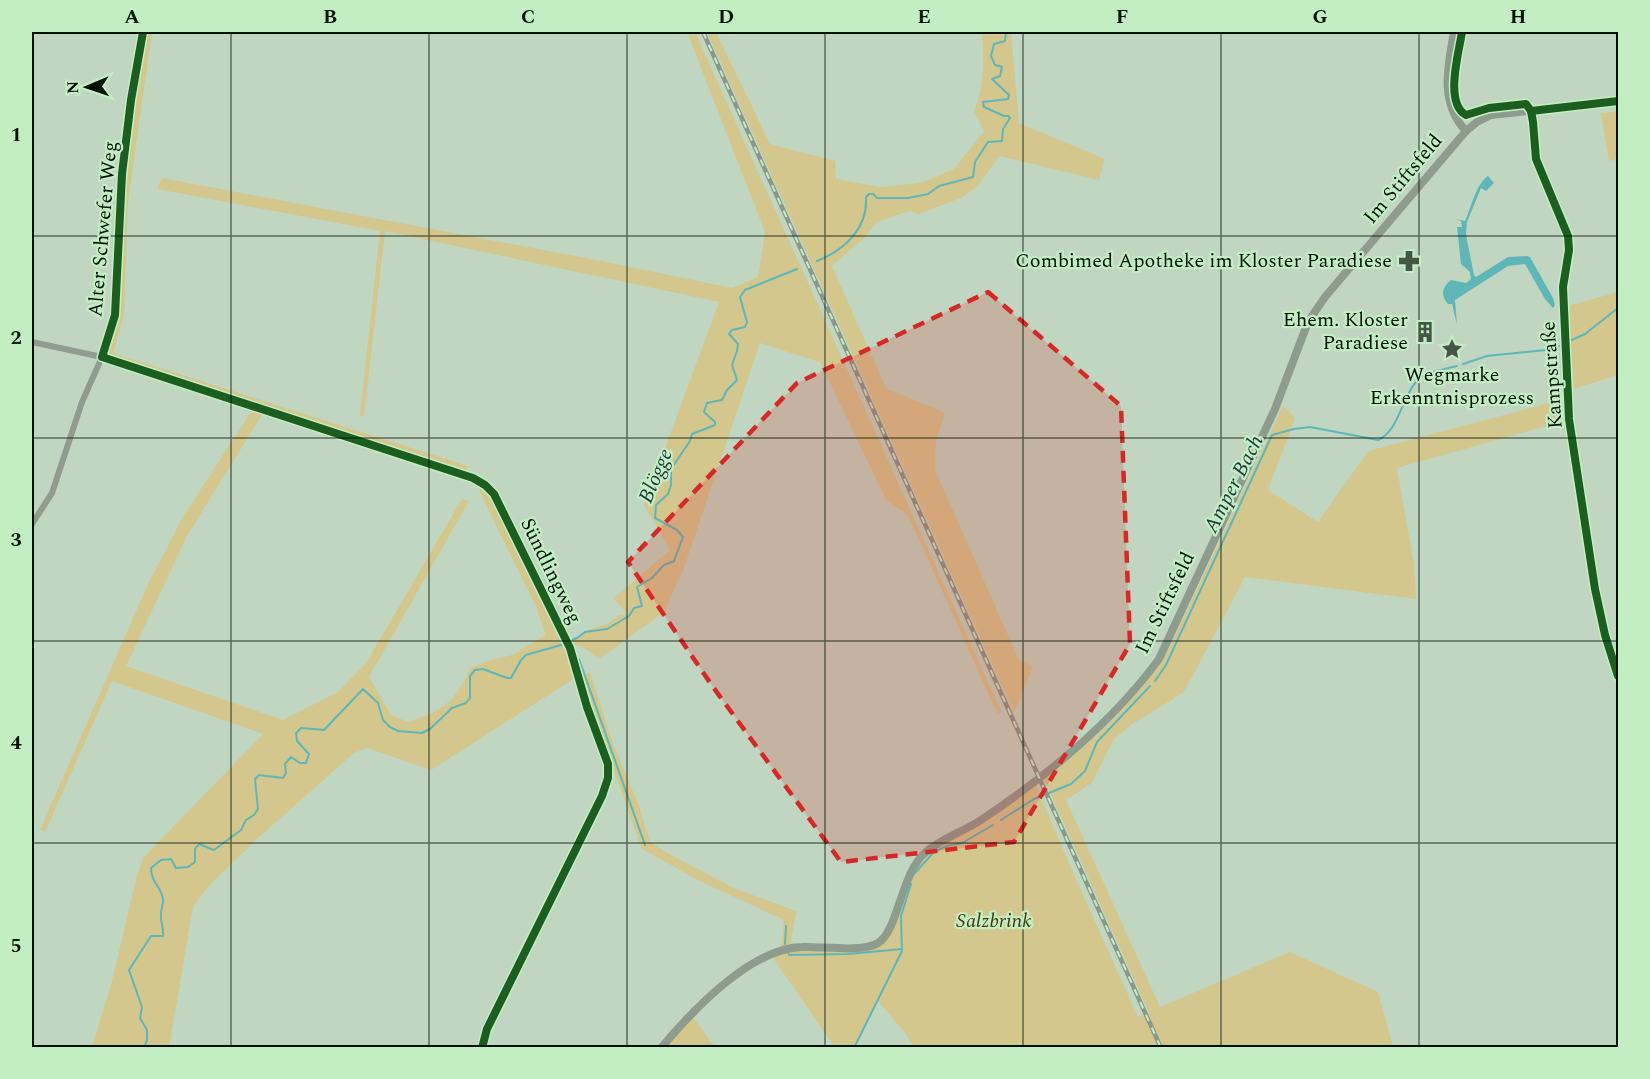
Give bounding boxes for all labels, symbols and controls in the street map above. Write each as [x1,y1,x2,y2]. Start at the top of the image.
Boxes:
text: A [124,2,140,32]
text: B [323,2,337,32]
text: C [521,2,535,32]
text: D [718,2,734,32]
text: E [917,2,931,32]
text: F [1116,2,1128,32]
text: G [1312,2,1328,32]
text: H [1510,2,1526,32]
north arrow [57,57,117,117]
text: N [61,81,85,94]
text: 1 [10,120,22,150]
street label: Im Stiftsfeld [1356,127,1450,231]
street label: Alter Schwefer Weg [80,140,126,318]
place label: Combimed Apotheke im Kloster Paradiese [1015,246,1392,276]
pharmacy icon: Combimed Apotheke im Kloster Paradiese [1397,249,1421,273]
place label: Ehem. Kloster Paradiese [1283,305,1408,358]
building icon: Ehem. Kloster Paradiese [1413,320,1437,344]
street label: Kampstraße [1533,320,1571,430]
text: 2 [10,323,22,353]
place icon: Wegmarke Erkenntnisprozess [1440,337,1464,361]
place label: Wegmarke Erkenntnisprozess [1370,360,1534,413]
water label: Amper Bach [1195,429,1272,539]
water label: Blögge [630,444,682,508]
street label: Sündlingweg [512,513,590,629]
text: 3 [10,525,22,555]
street label: Im Stiftsfeld [1127,547,1203,659]
text: 4 [10,728,22,758]
park label: Salzbrink [956,906,1032,936]
text: 5 [10,931,22,961]

